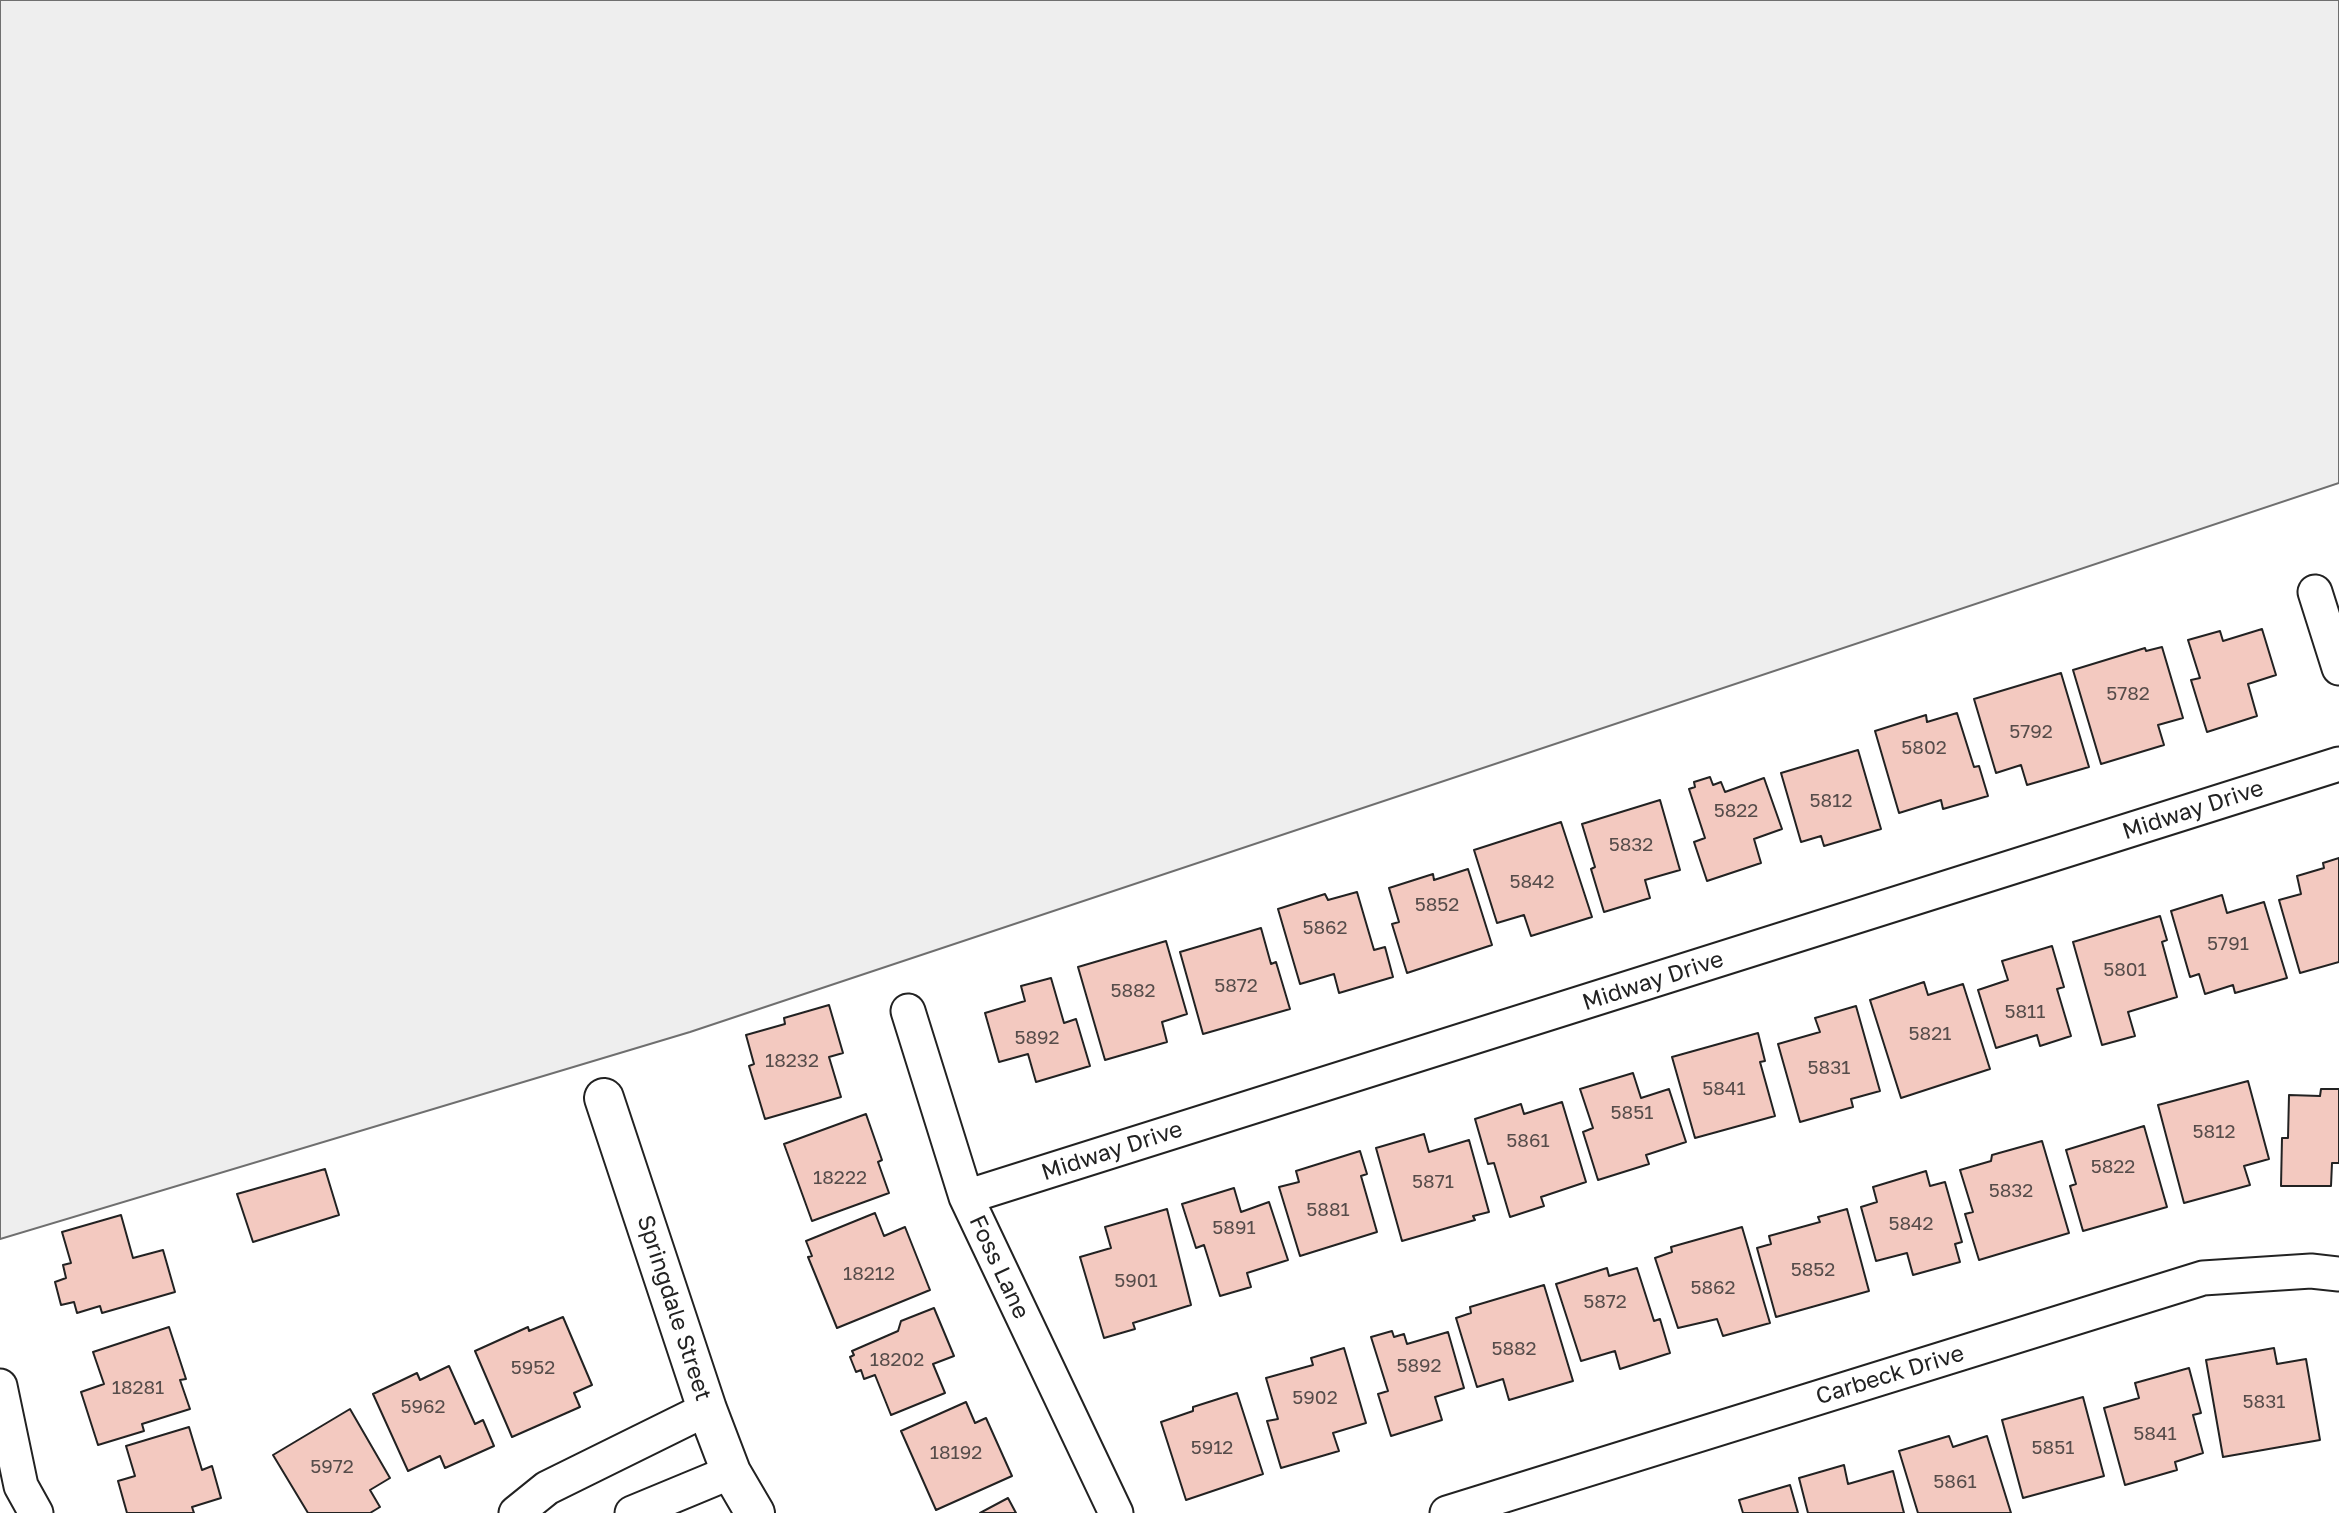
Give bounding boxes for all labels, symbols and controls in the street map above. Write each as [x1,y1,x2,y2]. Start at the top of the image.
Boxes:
house number: 5782 [2106,683,2150,705]
house number: 5792 [2009,721,2053,743]
house number: 5802 [1901,737,1947,759]
street label: Midway Drive [2119,774,2267,846]
house number: 5812 [1810,790,1852,812]
house number: 5822 [1714,800,1758,822]
house number: 5832 [1609,834,1653,856]
house number: 5842 [1509,871,1555,893]
house number: 5852 [1415,894,1459,916]
house number: 5862 [1302,917,1348,939]
house number: 5791 [2207,933,2249,955]
street label: Midway Drive [1579,945,1727,1017]
house number: 5801 [2103,959,2147,981]
house number: 5872 [1214,975,1258,997]
house number: 5882 [1110,980,1156,1002]
house number: 5811 [2004,1001,2046,1023]
house number: 5821 [1909,1023,1951,1045]
house number: 5892 [1014,1027,1060,1049]
house number: 18232 [765,1050,819,1072]
house number: 5831 [1808,1057,1850,1079]
house number: 5841 [1702,1078,1746,1100]
house number: 5851 [1611,1102,1653,1124]
street label: Midway Drive [1038,1115,1186,1187]
house number: 5812 [2193,1121,2235,1143]
house number: 5861 [1506,1130,1550,1152]
house number: 5822 [2091,1156,2135,1178]
house number: 18222 [813,1167,867,1189]
house number: 5871 [1412,1171,1454,1193]
house number: 5832 [1989,1180,2033,1202]
house number: 5881 [1306,1199,1350,1221]
street label: Foss Lane [963,1211,1035,1323]
street label: Springdale Street [631,1212,717,1404]
house number: 5842 [1888,1213,1934,1235]
house number: 5891 [1212,1217,1256,1239]
house number: 5852 [1791,1259,1835,1281]
house number: 18212 [843,1263,895,1285]
house number: 5901 [1114,1270,1158,1292]
house number: 5862 [1690,1277,1736,1299]
house number: 5872 [1583,1291,1627,1313]
house number: 5882 [1491,1338,1537,1360]
street label: Carbeck Drive [1813,1339,1967,1411]
house number: 18202 [870,1349,924,1371]
house number: 5892 [1396,1355,1442,1377]
house number: 5952 [511,1357,555,1379]
house number: 18281 [112,1377,164,1399]
house number: 5902 [1292,1387,1338,1409]
house number: 5831 [2243,1391,2285,1413]
house number: 5962 [400,1396,446,1418]
house number: 5841 [2133,1423,2177,1445]
house number: 5912 [1191,1437,1233,1459]
house number: 5851 [2032,1437,2074,1459]
house number: 18192 [930,1442,982,1464]
house number: 5972 [310,1456,354,1478]
house number: 5861 [1933,1471,1977,1493]

